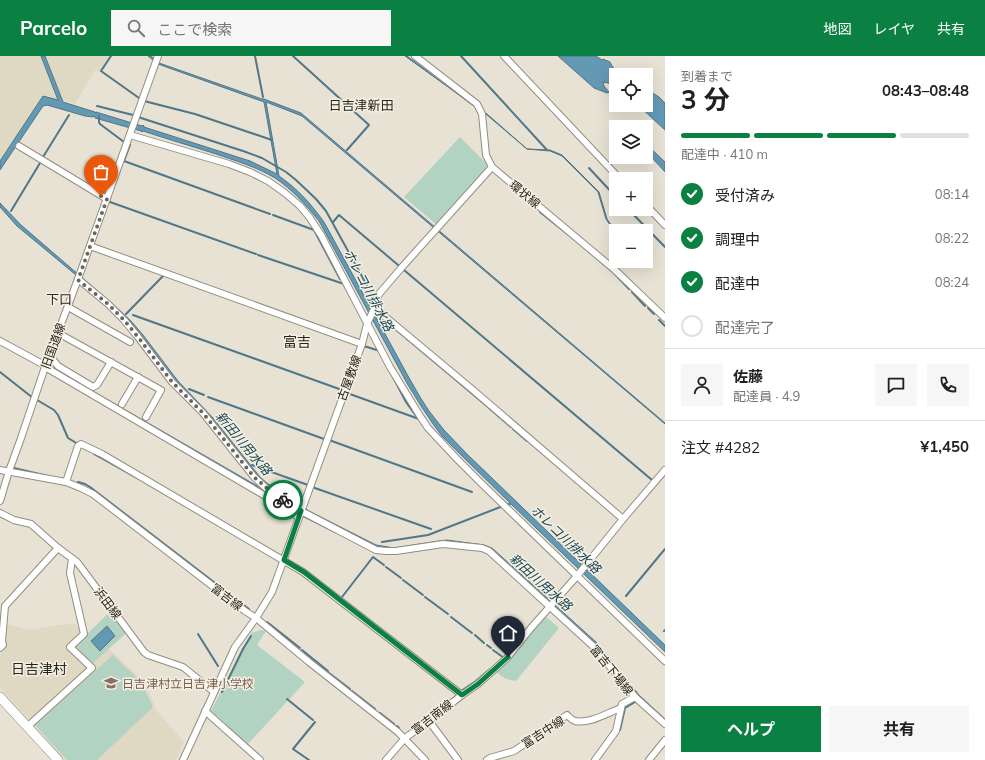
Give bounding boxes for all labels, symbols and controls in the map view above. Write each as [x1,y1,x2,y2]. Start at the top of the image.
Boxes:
search box [111,10,391,46]
text: Parcelo [20,16,87,40]
icon: search [125,17,147,39]
text: ここで検索 [157,20,232,39]
text: 地図 [823,20,851,38]
text: レイヤ [873,20,915,38]
text: 共有 [937,20,965,38]
map controls [609,68,653,268]
button: locate [609,68,653,112]
text: 到着まで [681,68,733,84]
text: 08:43–08:48 [882,81,969,100]
text: 3 分 [681,83,730,116]
district label: 日吉津新田 [328,97,394,113]
button: layers [609,120,653,164]
text: 配達中 · 410 m [681,146,768,162]
pin [84,155,118,196]
icon: bag [90,161,112,183]
button: + [609,172,653,216]
street label: 環状線 [506,177,544,211]
icon: check [681,183,703,205]
text: 受付済み [715,186,775,205]
text: 08:14 [935,186,969,202]
button: − [609,224,653,268]
icon: check [681,227,703,249]
text: 調理中 [715,230,760,249]
text: 08:22 [935,230,969,246]
water label: ホレコ川排水路 [341,246,398,335]
icon: check [681,271,703,293]
text: 配達中 [715,274,760,293]
text: 08:24 [935,274,969,290]
district label: 下口 [46,291,72,307]
text: 配達完了 [715,318,775,337]
street label: 旧国道線 [38,321,68,371]
district label: 富吉 [283,333,311,351]
street label: 古屋敷線 [334,353,364,403]
button: person [681,364,723,406]
button: chat [875,364,917,406]
button: phone [927,364,969,406]
text: 佐藤 [733,367,763,386]
text: 配達員 · 4.9 [733,388,800,404]
water label: 新田川用水路 [213,408,276,479]
text: ¥1,450 [920,437,969,456]
text: 注文 #4282 [681,438,760,457]
courier [263,480,303,520]
icon: bike [272,489,294,511]
water label: ホレコ川排水路 [528,502,605,577]
water label: 新田川用水路 [507,550,576,615]
street label: 富吉線 [208,580,246,614]
street label: 浜田線 [91,584,125,622]
pin [491,616,525,657]
icon: home [497,622,519,644]
street label: 富吉下場線 [587,642,637,698]
district label: 日吉津村 [11,660,67,678]
school or university icon: 日吉津村立日吉津小学校 [103,675,119,691]
place label: 日吉津村立日吉津小学校 [122,676,254,691]
street label: 富吉南線 [408,696,456,738]
button: ヘルプ [681,706,821,752]
button: 共有 [829,706,969,752]
street label: 富吉中線 [519,713,567,751]

